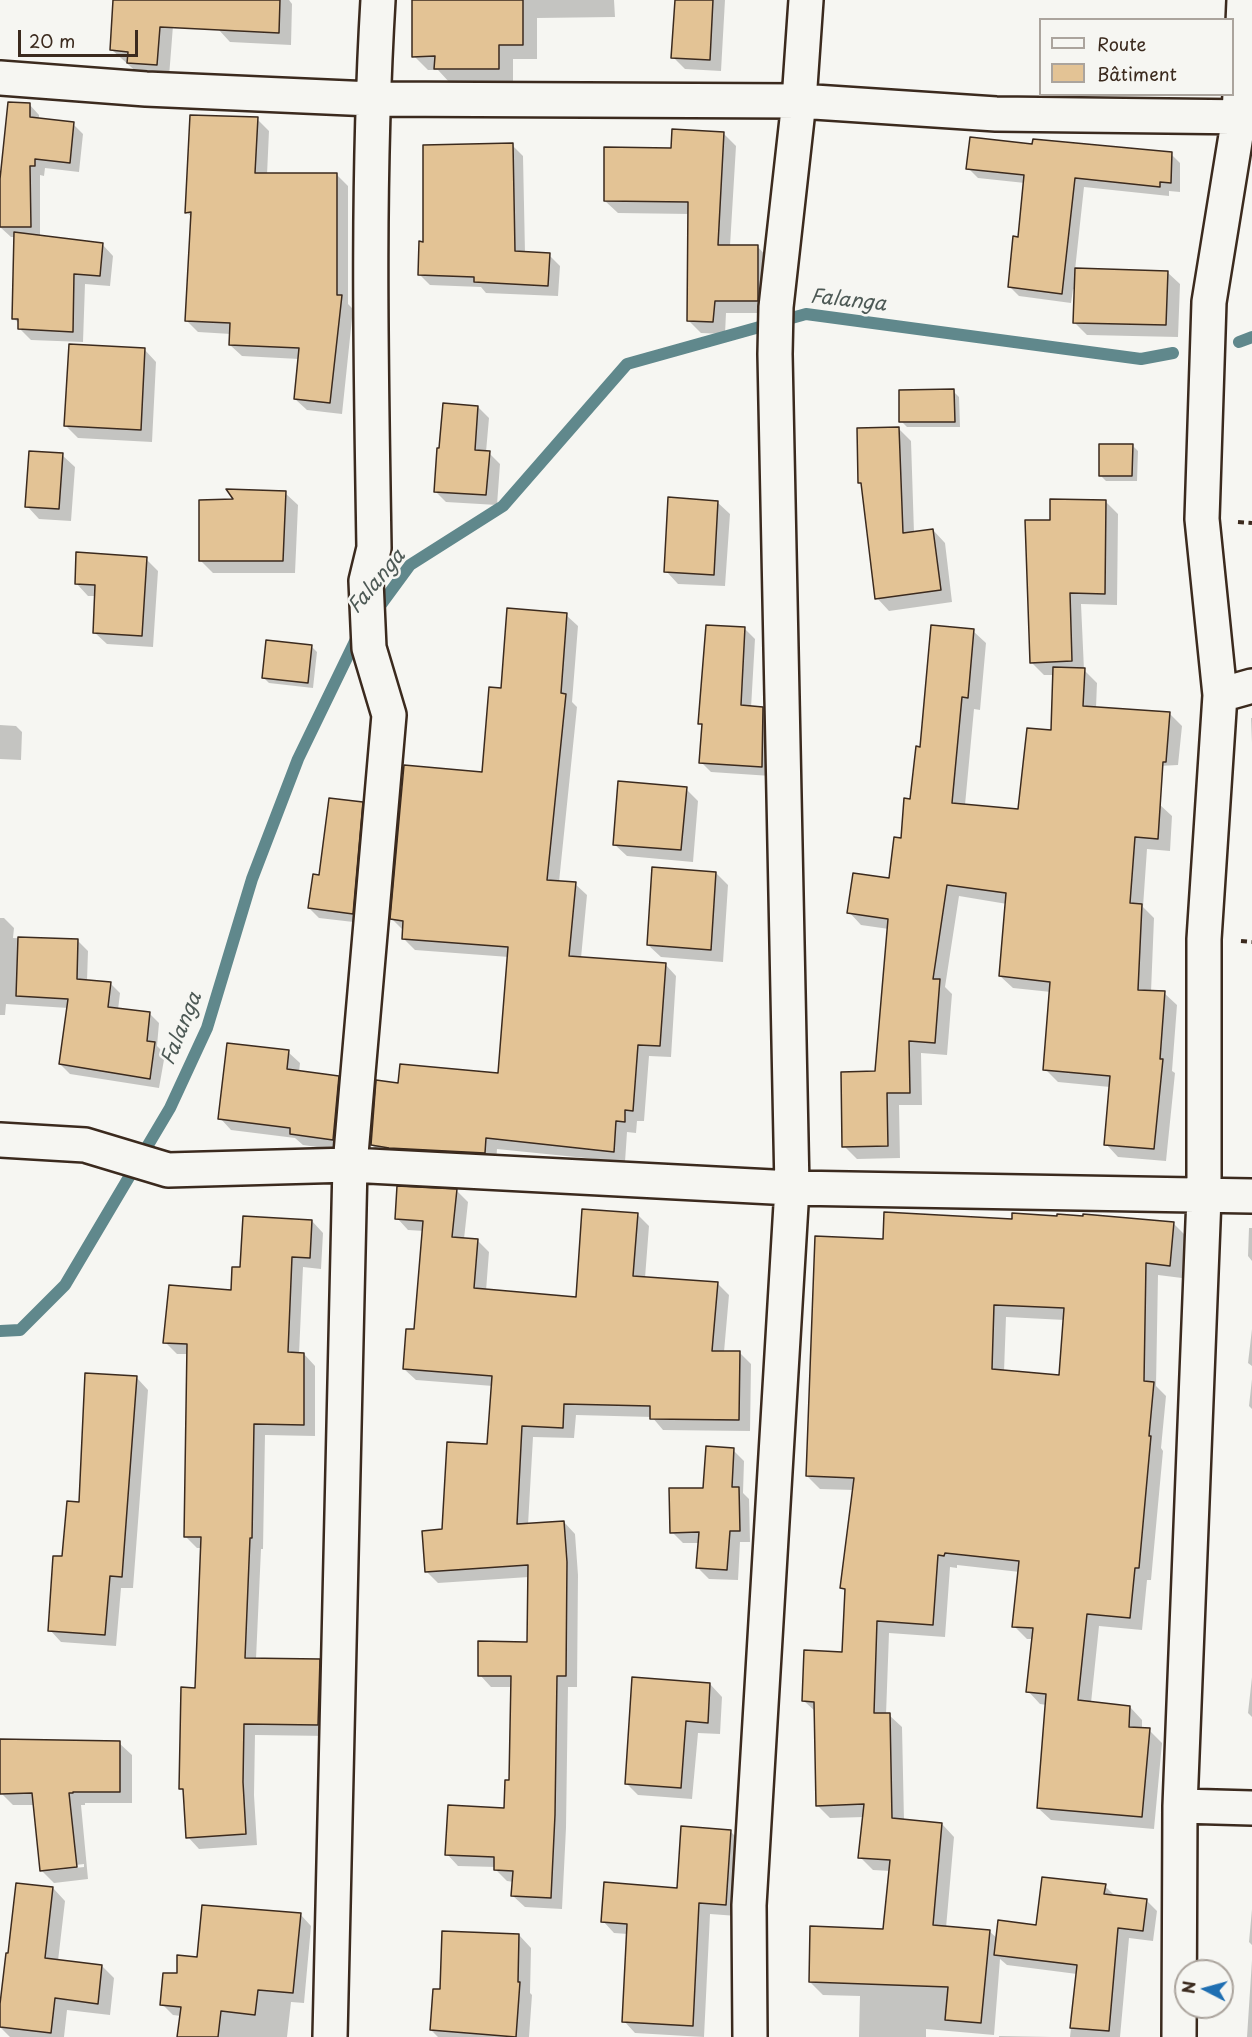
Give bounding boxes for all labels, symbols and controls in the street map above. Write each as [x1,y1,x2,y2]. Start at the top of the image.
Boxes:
scale bar [21,18,141,56]
legend [1039,18,1234,96]
text: 20 m [29,27,75,54]
text: Route [1097,30,1146,57]
text: Bâtiment [1097,60,1177,87]
water label: Falanga [809,285,887,317]
water label: Falanga [343,545,411,619]
water label: Falanga [157,989,207,1069]
north arrow [1174,1959,1234,2019]
text: N [1175,1980,1201,1995]

